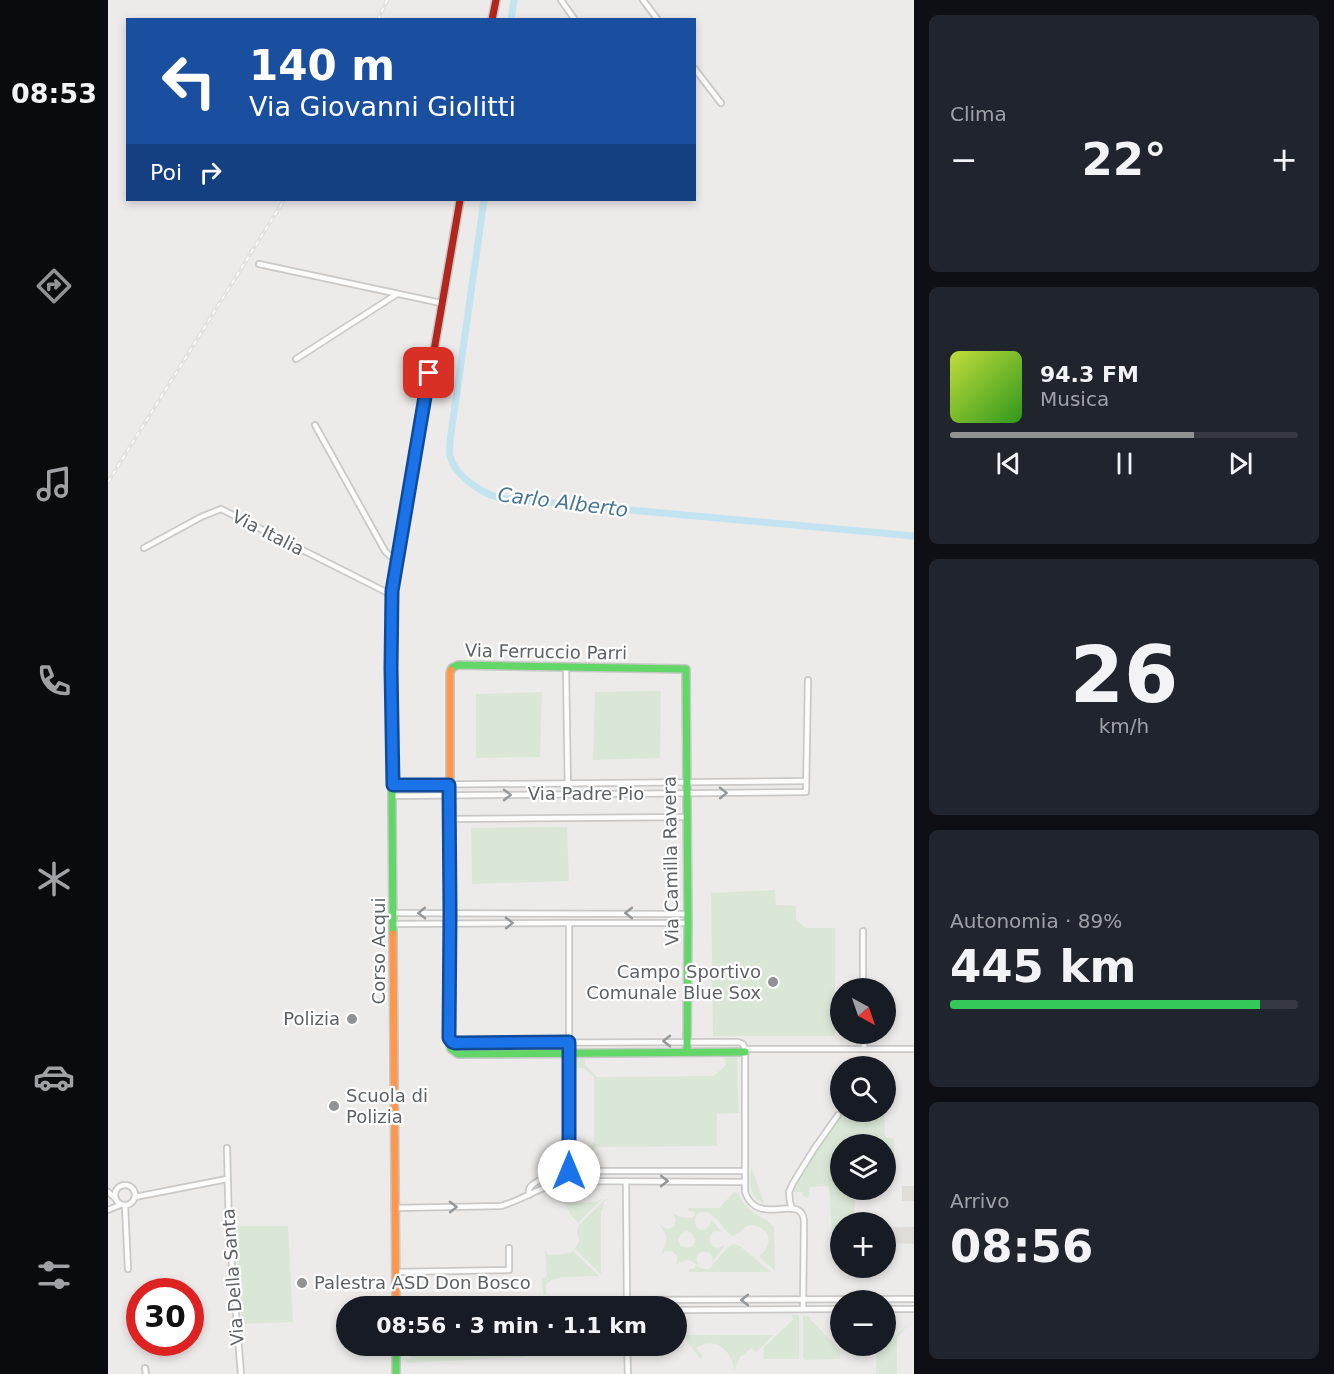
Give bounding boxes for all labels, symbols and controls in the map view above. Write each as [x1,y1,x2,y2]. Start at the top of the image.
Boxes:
text: 140 m [249,41,395,90]
icon: left [150,42,228,120]
text: 08:53 [11,78,97,109]
text: Via Giovanni Giolitti [249,91,516,122]
text: Clima [950,102,1007,126]
text: 22° [1081,133,1167,186]
text: − [950,140,978,179]
text: + [1270,140,1298,179]
icon: right [194,156,227,189]
text: Poi [150,160,182,185]
icon: directions [33,265,75,307]
pin [403,347,454,398]
icon: arrive [412,356,445,389]
text: 94.3 FM [1040,362,1139,387]
text: Musica [1040,387,1109,411]
icon: previous [992,447,1025,480]
icon: pause [1108,447,1141,480]
icon: next [1224,447,1257,480]
icon: music [33,463,75,505]
water label: Carlo Alberto [496,482,630,522]
street label: Via Italia [229,505,308,560]
text: 26 [1070,630,1178,720]
street label: Via Ferruccio Parri [465,640,627,663]
icon: phone [33,660,75,702]
text: km/h [1099,714,1149,738]
street label: Via Camilla Ravera [659,776,682,946]
street label: Via Padre Pio [528,783,644,804]
one-way arrow [719,787,728,800]
one-way arrow [503,789,512,801]
icon: climate [33,858,75,900]
street label: Corso Acqui [368,898,389,1004]
one-way arrow [417,907,426,919]
one-way arrow [624,907,633,919]
text: Autonomia · 89% [950,909,1122,933]
one-way arrow [504,917,513,929]
text: 445 km [950,940,1136,993]
place label: Campo Sportivo Comunale Blue Sox [586,961,761,1003]
marker: Campo Sportivo Comunale Blue Sox [766,975,780,989]
north arrow [830,978,896,1044]
map controls [830,978,896,1356]
place label: Polizia [283,1008,340,1029]
marker: Polizia [345,1012,359,1026]
one-way arrow [663,1035,672,1047]
icon: car [33,1056,75,1098]
button: search [830,1056,896,1122]
place label: Scuola di Polizia [346,1085,428,1127]
marker: Scuola di Polizia [327,1099,341,1113]
button: layers [830,1134,896,1200]
position arrow [537,1139,601,1203]
one-way arrow [659,1175,668,1187]
text: Arrivo [950,1189,1009,1213]
one-way arrow [448,1201,457,1214]
street label: Via Della Santa [217,1208,248,1346]
button: + [830,1212,896,1278]
text: 08:56 [950,1220,1093,1273]
icon: filters [33,1254,75,1296]
place label: Palestra ASD Don Bosco [314,1272,531,1293]
marker: Palestra ASD Don Bosco [295,1276,309,1290]
speed limit sign: 30 [126,1278,204,1356]
button: − [830,1290,896,1356]
one-way arrow [740,1294,749,1306]
text: 08:56 · 3 min · 1.1 km [376,1313,647,1338]

